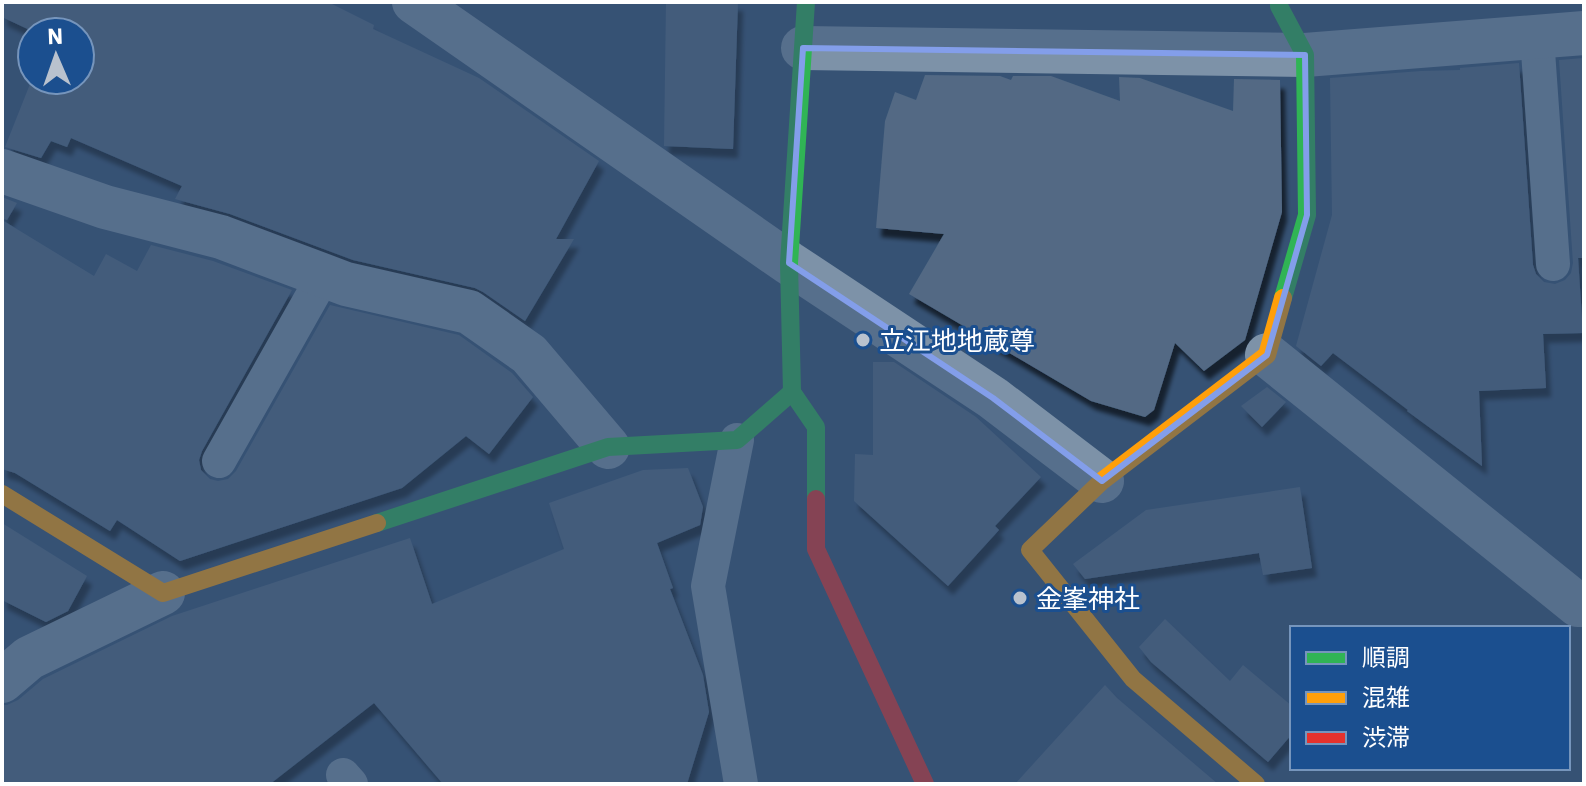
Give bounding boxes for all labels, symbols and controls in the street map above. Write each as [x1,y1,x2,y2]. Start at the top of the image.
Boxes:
north arrow [16,16,96,96]
text: N [47,21,64,50]
place label: 立江地地蔵尊 [879,323,1035,357]
marker: 立江地地蔵尊 [854,331,872,349]
place label: 金峯神社 [1036,581,1140,615]
marker: 金峯神社 [1011,589,1029,607]
legend [1290,626,1570,770]
text: 順調 [1362,641,1410,673]
text: 混雑 [1362,681,1410,713]
text: 渋滞 [1362,721,1410,753]

